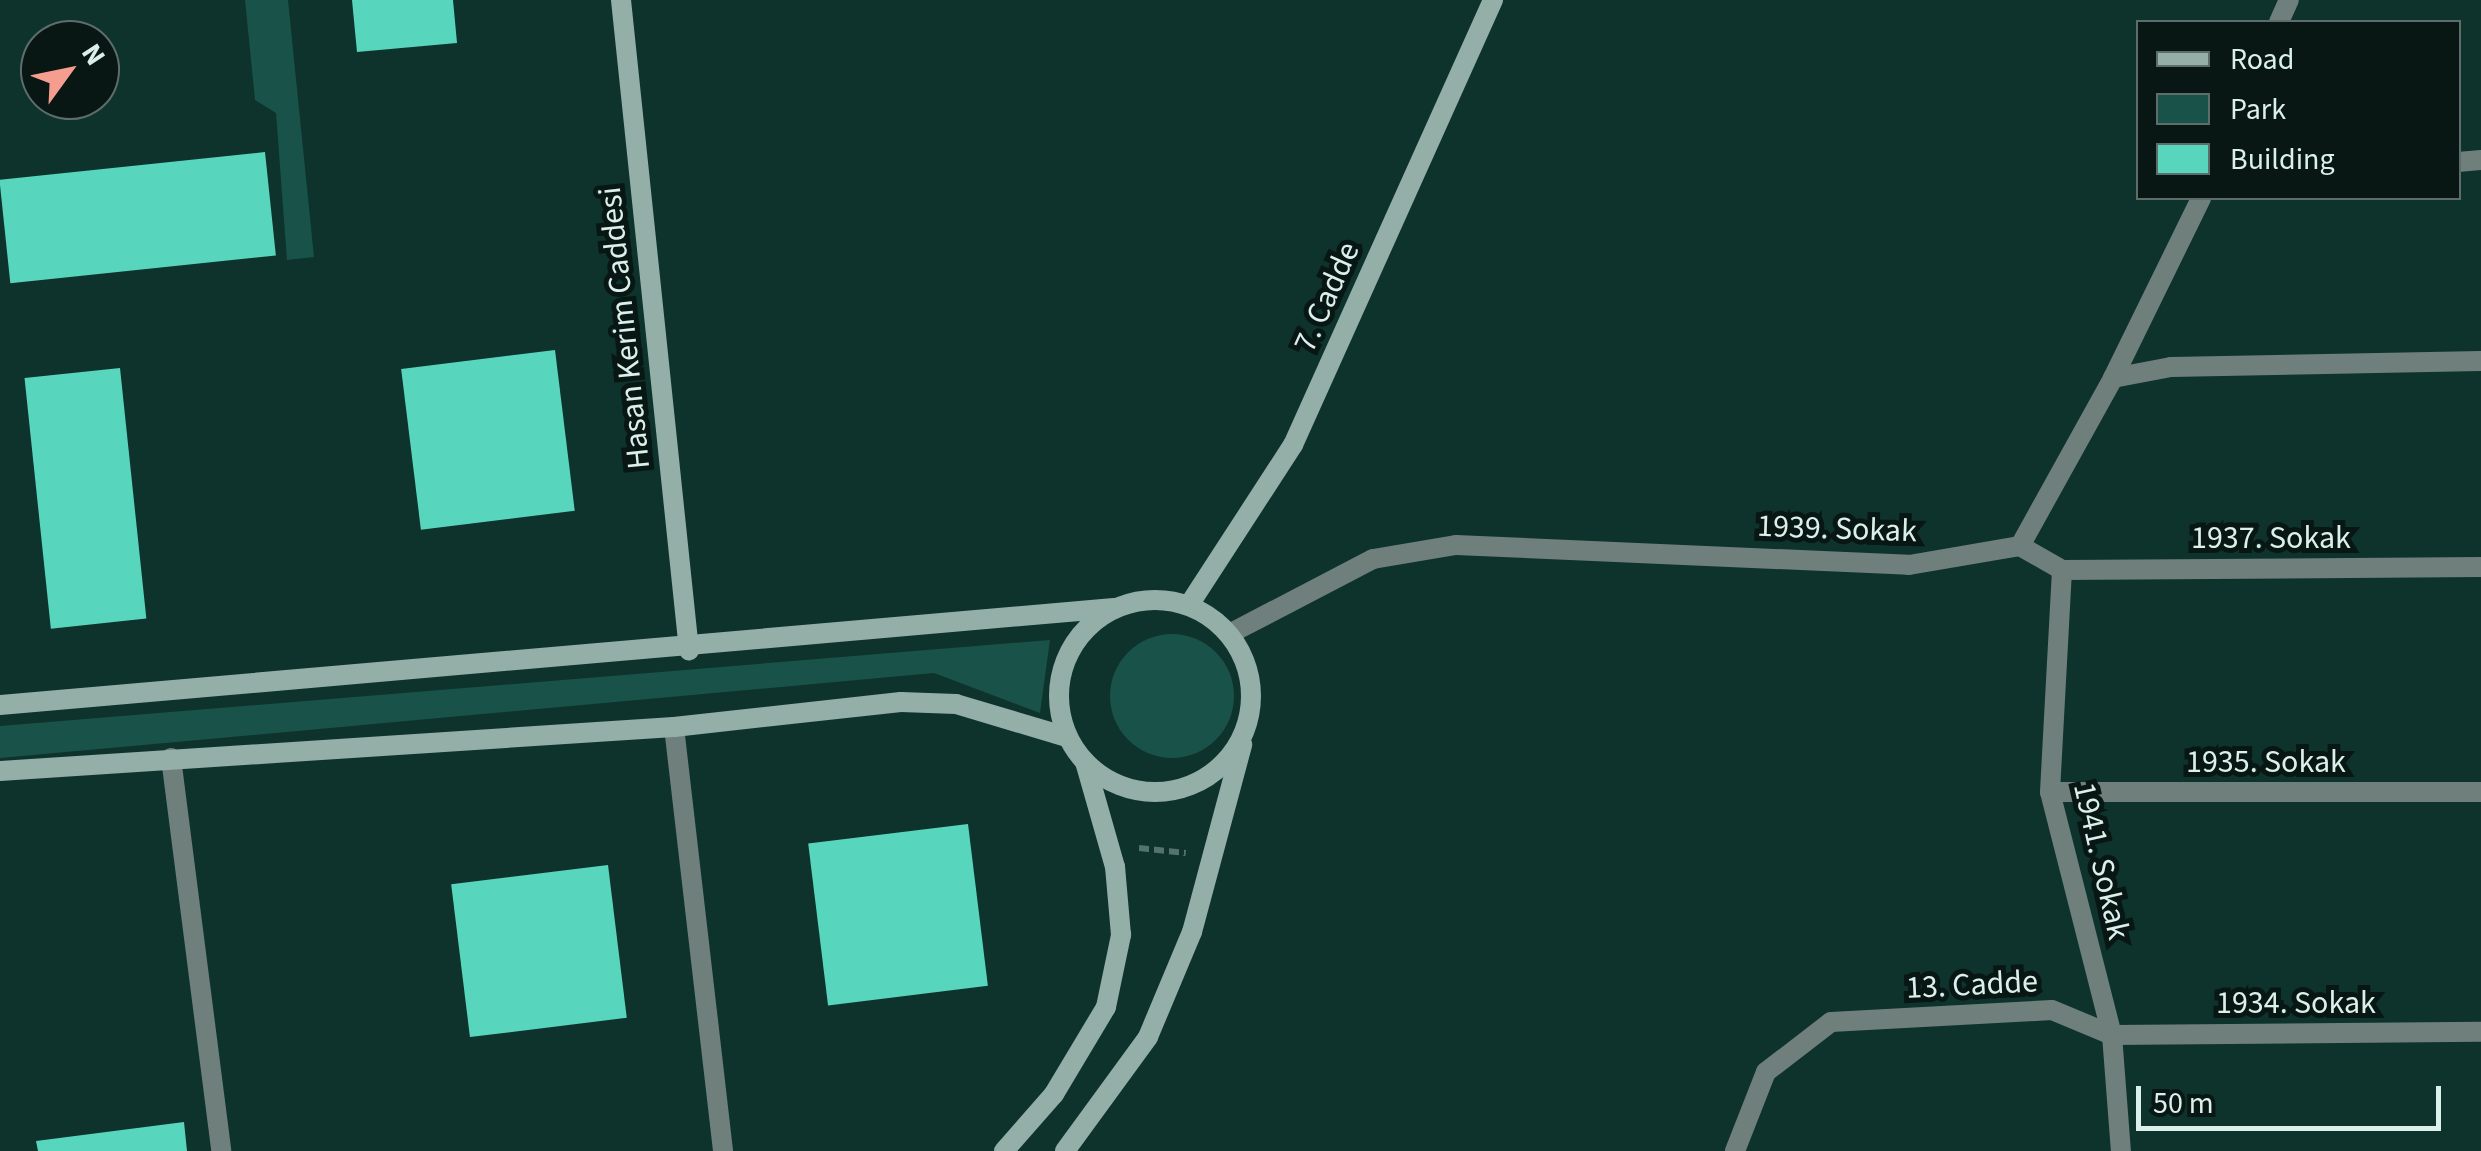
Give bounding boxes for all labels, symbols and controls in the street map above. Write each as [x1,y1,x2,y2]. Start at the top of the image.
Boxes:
north arrow [20,20,120,120]
legend [2136,20,2461,200]
text: N [72,36,115,73]
text: Road [2230,38,2294,81]
text: Park [2230,88,2286,131]
text: Building [2230,138,2335,181]
street label: Hasan Kerim Caddesi [591,185,659,471]
street label: 7. Cadde [1286,236,1368,358]
street label: 1939. Sokak [1756,507,1918,551]
street label: 1937. Sokak [2191,519,2351,557]
street label: 1935. Sokak [2186,743,2346,781]
street label: 1941. Sokak [2064,779,2138,943]
street label: 13. Cadde [1905,962,2039,1008]
street label: 1934. Sokak [2216,984,2376,1022]
scale bar [2141,1066,2446,1128]
text: 50 m [2153,1082,2214,1125]

